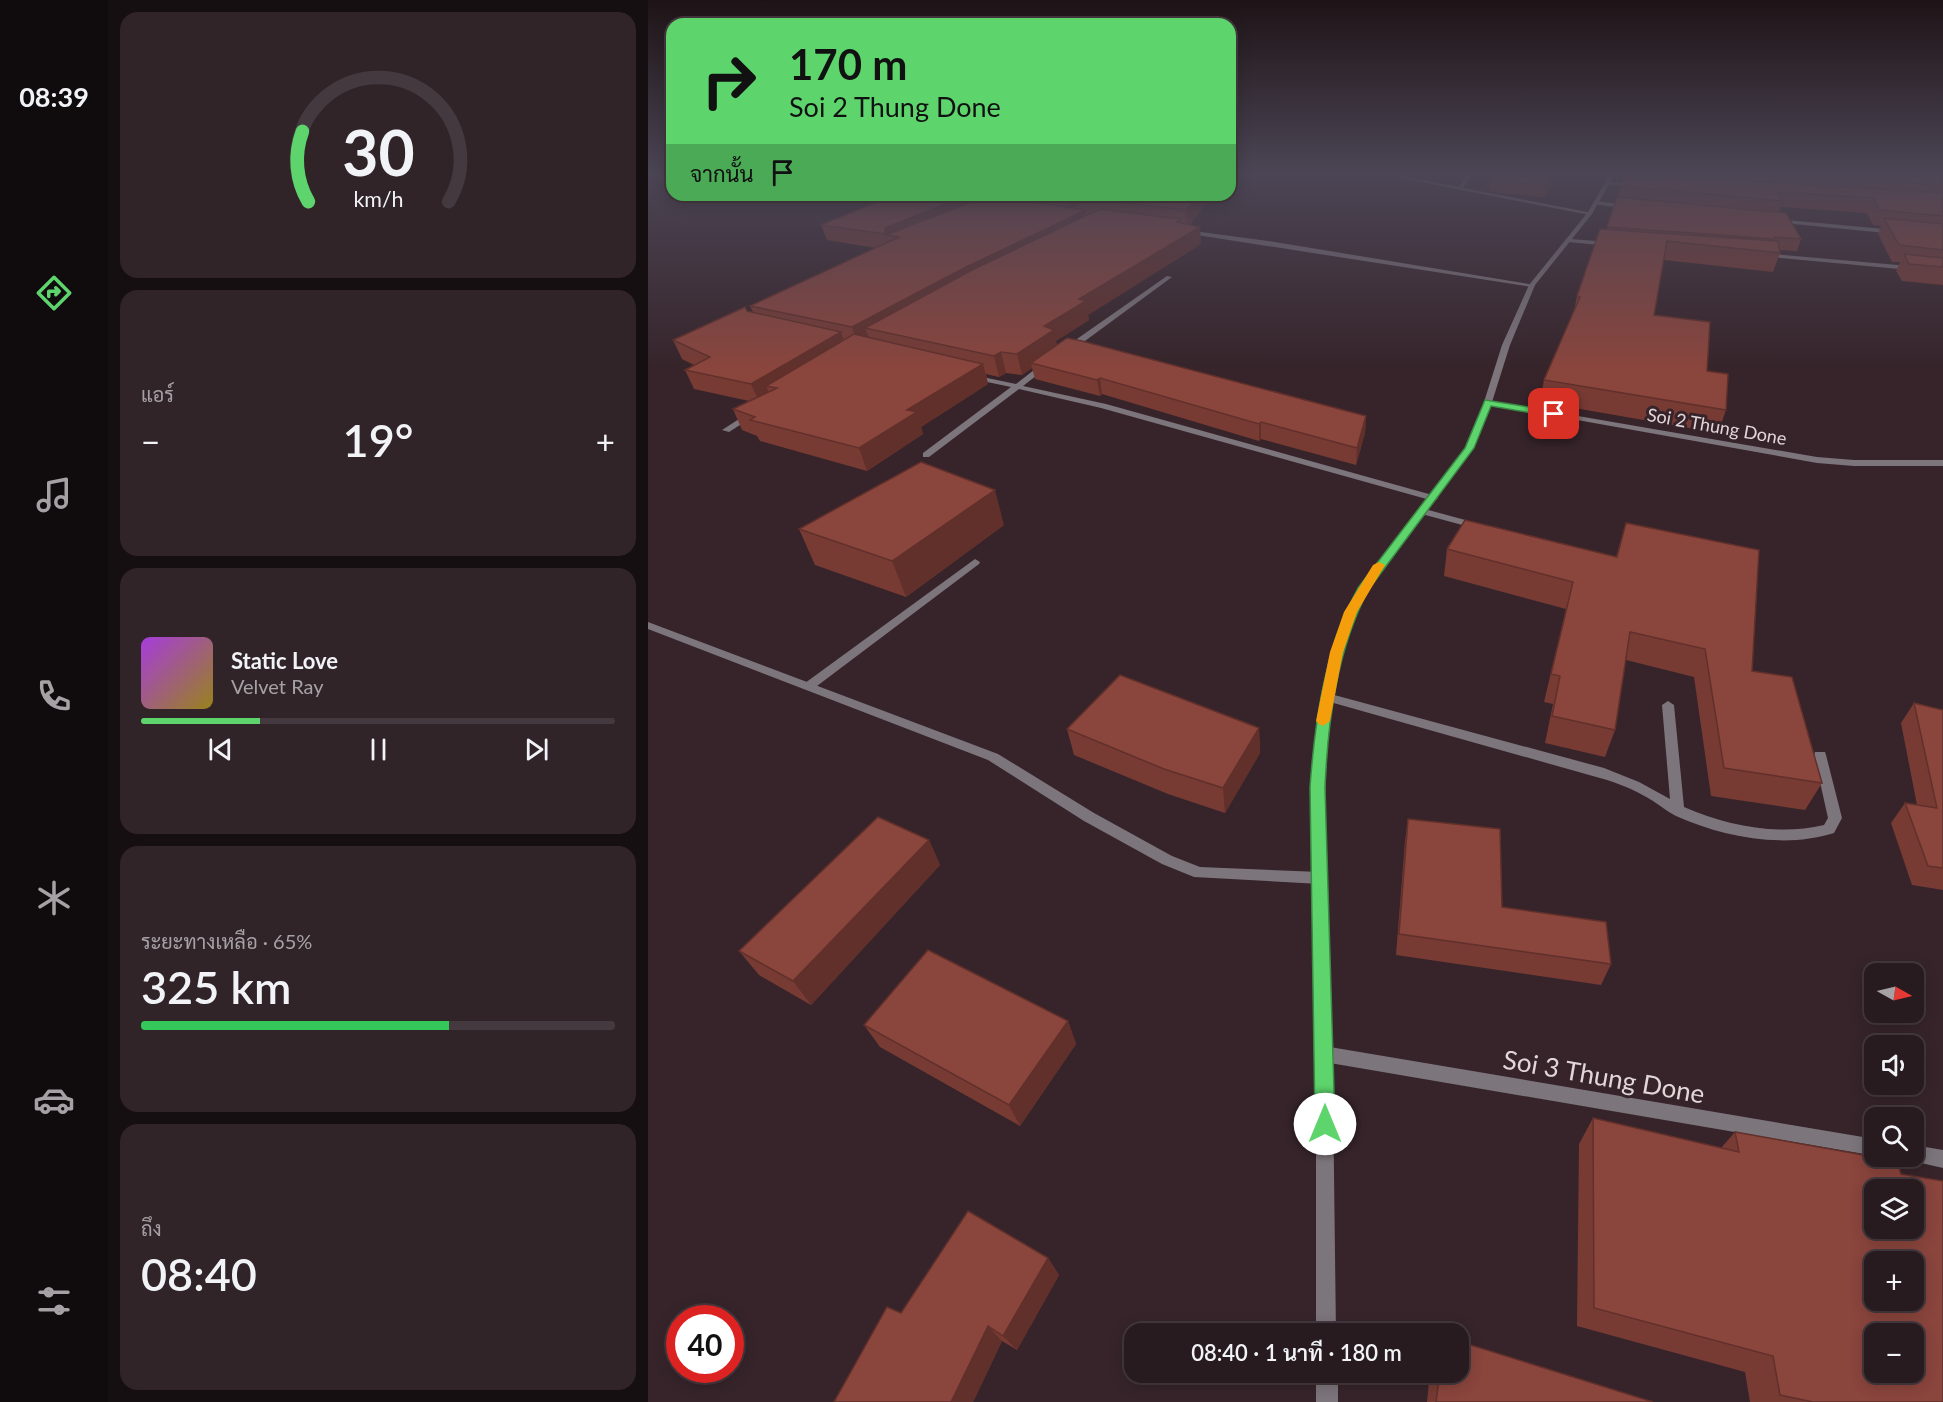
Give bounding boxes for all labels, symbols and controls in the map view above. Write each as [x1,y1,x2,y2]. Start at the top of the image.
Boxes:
text: 170 m [789,39,907,89]
icon: right [690,42,768,120]
text: 08:39 [19,80,89,113]
text: Soi 2 Thung Done [789,90,1001,123]
text: 30 [342,114,414,189]
icon: arrive [766,156,799,189]
text: จากนั้น [690,160,754,187]
text: km/h [353,186,403,212]
icon: directions [33,272,75,314]
text: แอร์ [141,382,174,406]
pin [1528,388,1579,439]
icon: arrive [1537,397,1570,430]
street label: Soi 2 Thung Done [1646,403,1788,449]
text: 19° [343,413,413,467]
text: − [141,421,160,461]
text: + [596,421,615,461]
icon: music [33,474,75,516]
text: Static Love [231,647,338,674]
text: Velvet Ray [231,674,324,698]
icon: phone [33,675,75,717]
icon: previous [204,733,237,766]
icon: pause [362,733,395,766]
icon: next [520,733,553,766]
icon: climate [33,877,75,919]
text: ระยะทางเหลือ · 65% [141,929,312,953]
text: 325 km [141,960,291,1014]
north arrow [1864,963,1924,1023]
map controls [1864,963,1924,1383]
button: sound [1864,1035,1924,1095]
street label: Soi 3 Thung Done [1501,1043,1707,1109]
icon: car [33,1079,75,1121]
position arrow [1293,1092,1357,1156]
button: search [1864,1107,1924,1167]
button: layers [1864,1179,1924,1239]
text: ถึง [141,1216,162,1240]
text: 08:40 [141,1247,257,1301]
button: + [1864,1251,1924,1311]
icon: filters [33,1280,75,1322]
speed limit sign: 40 [666,1305,744,1383]
button: − [1864,1323,1924,1383]
text: 08:40 · 1 นาที · 180 m [1191,1339,1402,1366]

